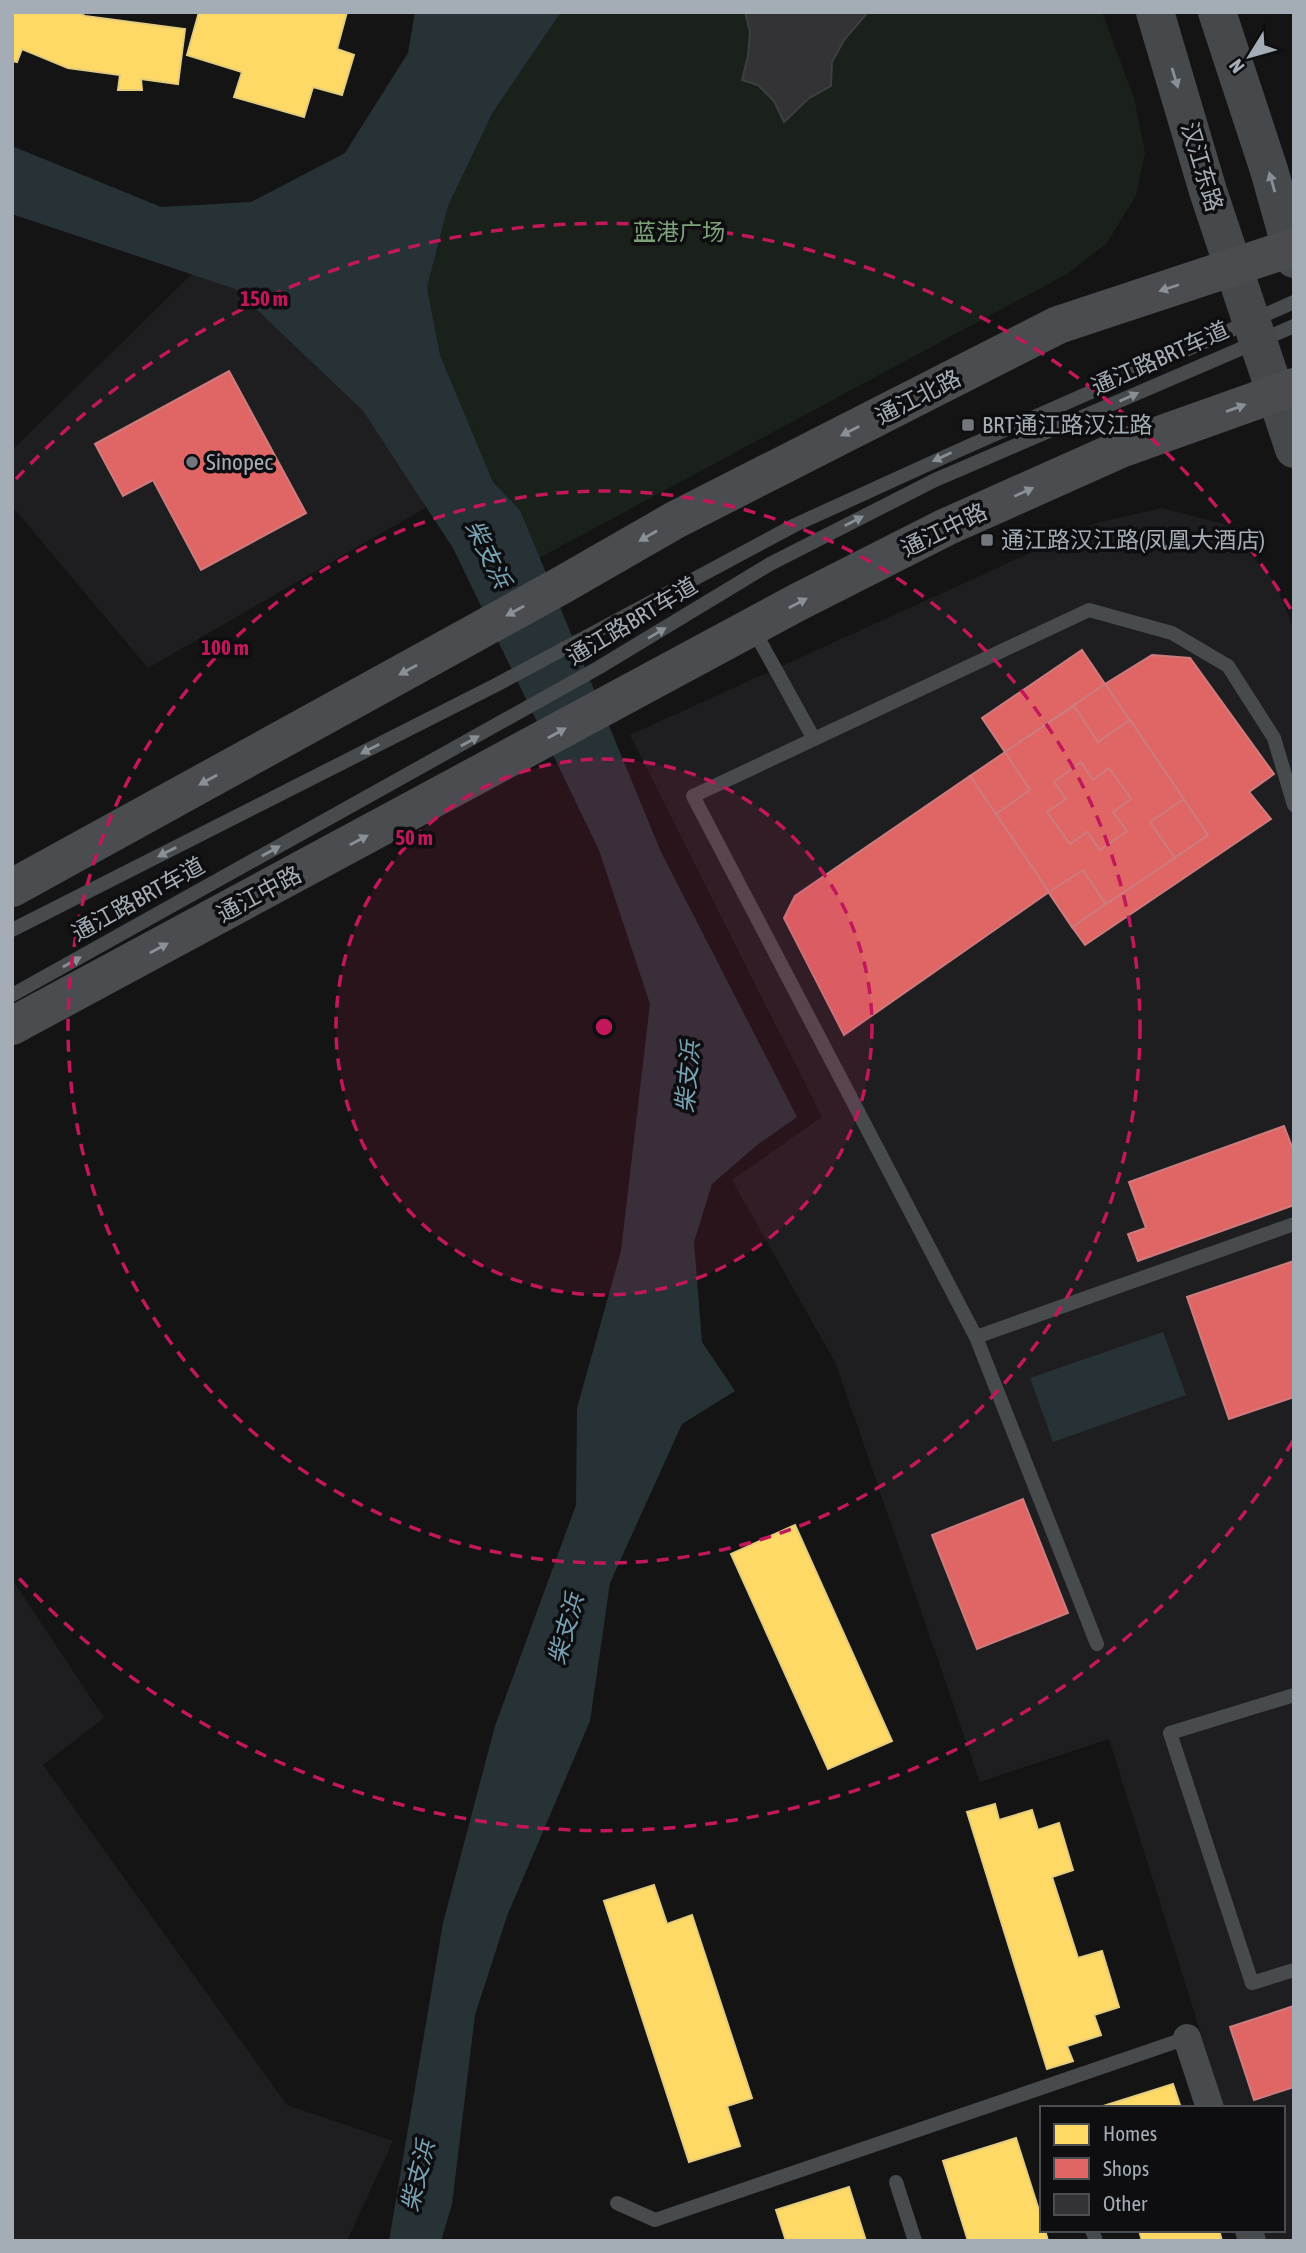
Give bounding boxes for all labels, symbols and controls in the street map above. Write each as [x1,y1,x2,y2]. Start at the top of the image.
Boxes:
north arrow [1215,21,1285,91]
text: N [1224,55,1249,77]
one-way arrow [1170,67,1180,88]
street label: 汉江东路 [1176,119,1228,215]
one-way arrow [1266,171,1277,193]
park label: 蓝港广场 [633,219,725,245]
one-way arrow [1158,283,1179,294]
text: 150 m [240,286,288,310]
street label: 通江路BRT车道 [1087,316,1233,400]
street label: 通江北路 [871,365,965,429]
one-way arrow [1119,391,1139,403]
one-way arrow [1225,402,1246,413]
place label: BRT通江路汉江路 [982,412,1153,438]
marker: BRT通江路汉江路 [960,417,976,433]
one-way arrow [840,425,860,437]
place label: Sinopec [206,449,273,475]
one-way arrow [932,452,953,463]
marker: Sinopec [184,454,200,470]
one-way arrow [1014,486,1035,497]
street label: 通江中路 [897,498,991,562]
one-way arrow [844,515,864,526]
water label: 柴支浜 [461,516,517,594]
place label: 通江路汉江路(凤凰大酒店) [1001,527,1265,553]
one-way arrow [639,530,658,542]
marker: 通江路汉江路(凤凰大酒店) [979,532,995,548]
street label: 通江路BRT车道 [562,572,702,670]
one-way arrow [788,597,808,608]
one-way arrow [505,605,525,617]
one-way arrow [647,626,666,639]
text: 100 m [201,635,249,659]
one-way arrow [398,664,418,676]
one-way arrow [547,727,567,739]
one-way arrow [460,735,479,747]
one-way arrow [360,743,380,754]
one-way arrow [199,774,218,786]
text: 50 m [395,825,433,849]
one-way arrow [349,834,369,846]
one-way arrow [261,845,280,857]
one-way arrow [157,846,177,857]
street label: 通江路BRT车道 [67,852,209,946]
street label: 通江中路 [212,861,306,927]
one-way arrow [149,942,169,953]
one-way arrow [62,956,82,968]
centre of rings [592,1015,616,1039]
water label: 柴支浜 [671,1038,704,1114]
water label: 柴支浜 [543,1589,589,1667]
legend [1040,2106,1285,2232]
text: Homes [1103,2121,1157,2145]
water label: 柴支浜 [396,2136,440,2214]
text: Shops [1103,2156,1149,2180]
text: Other [1103,2191,1148,2215]

